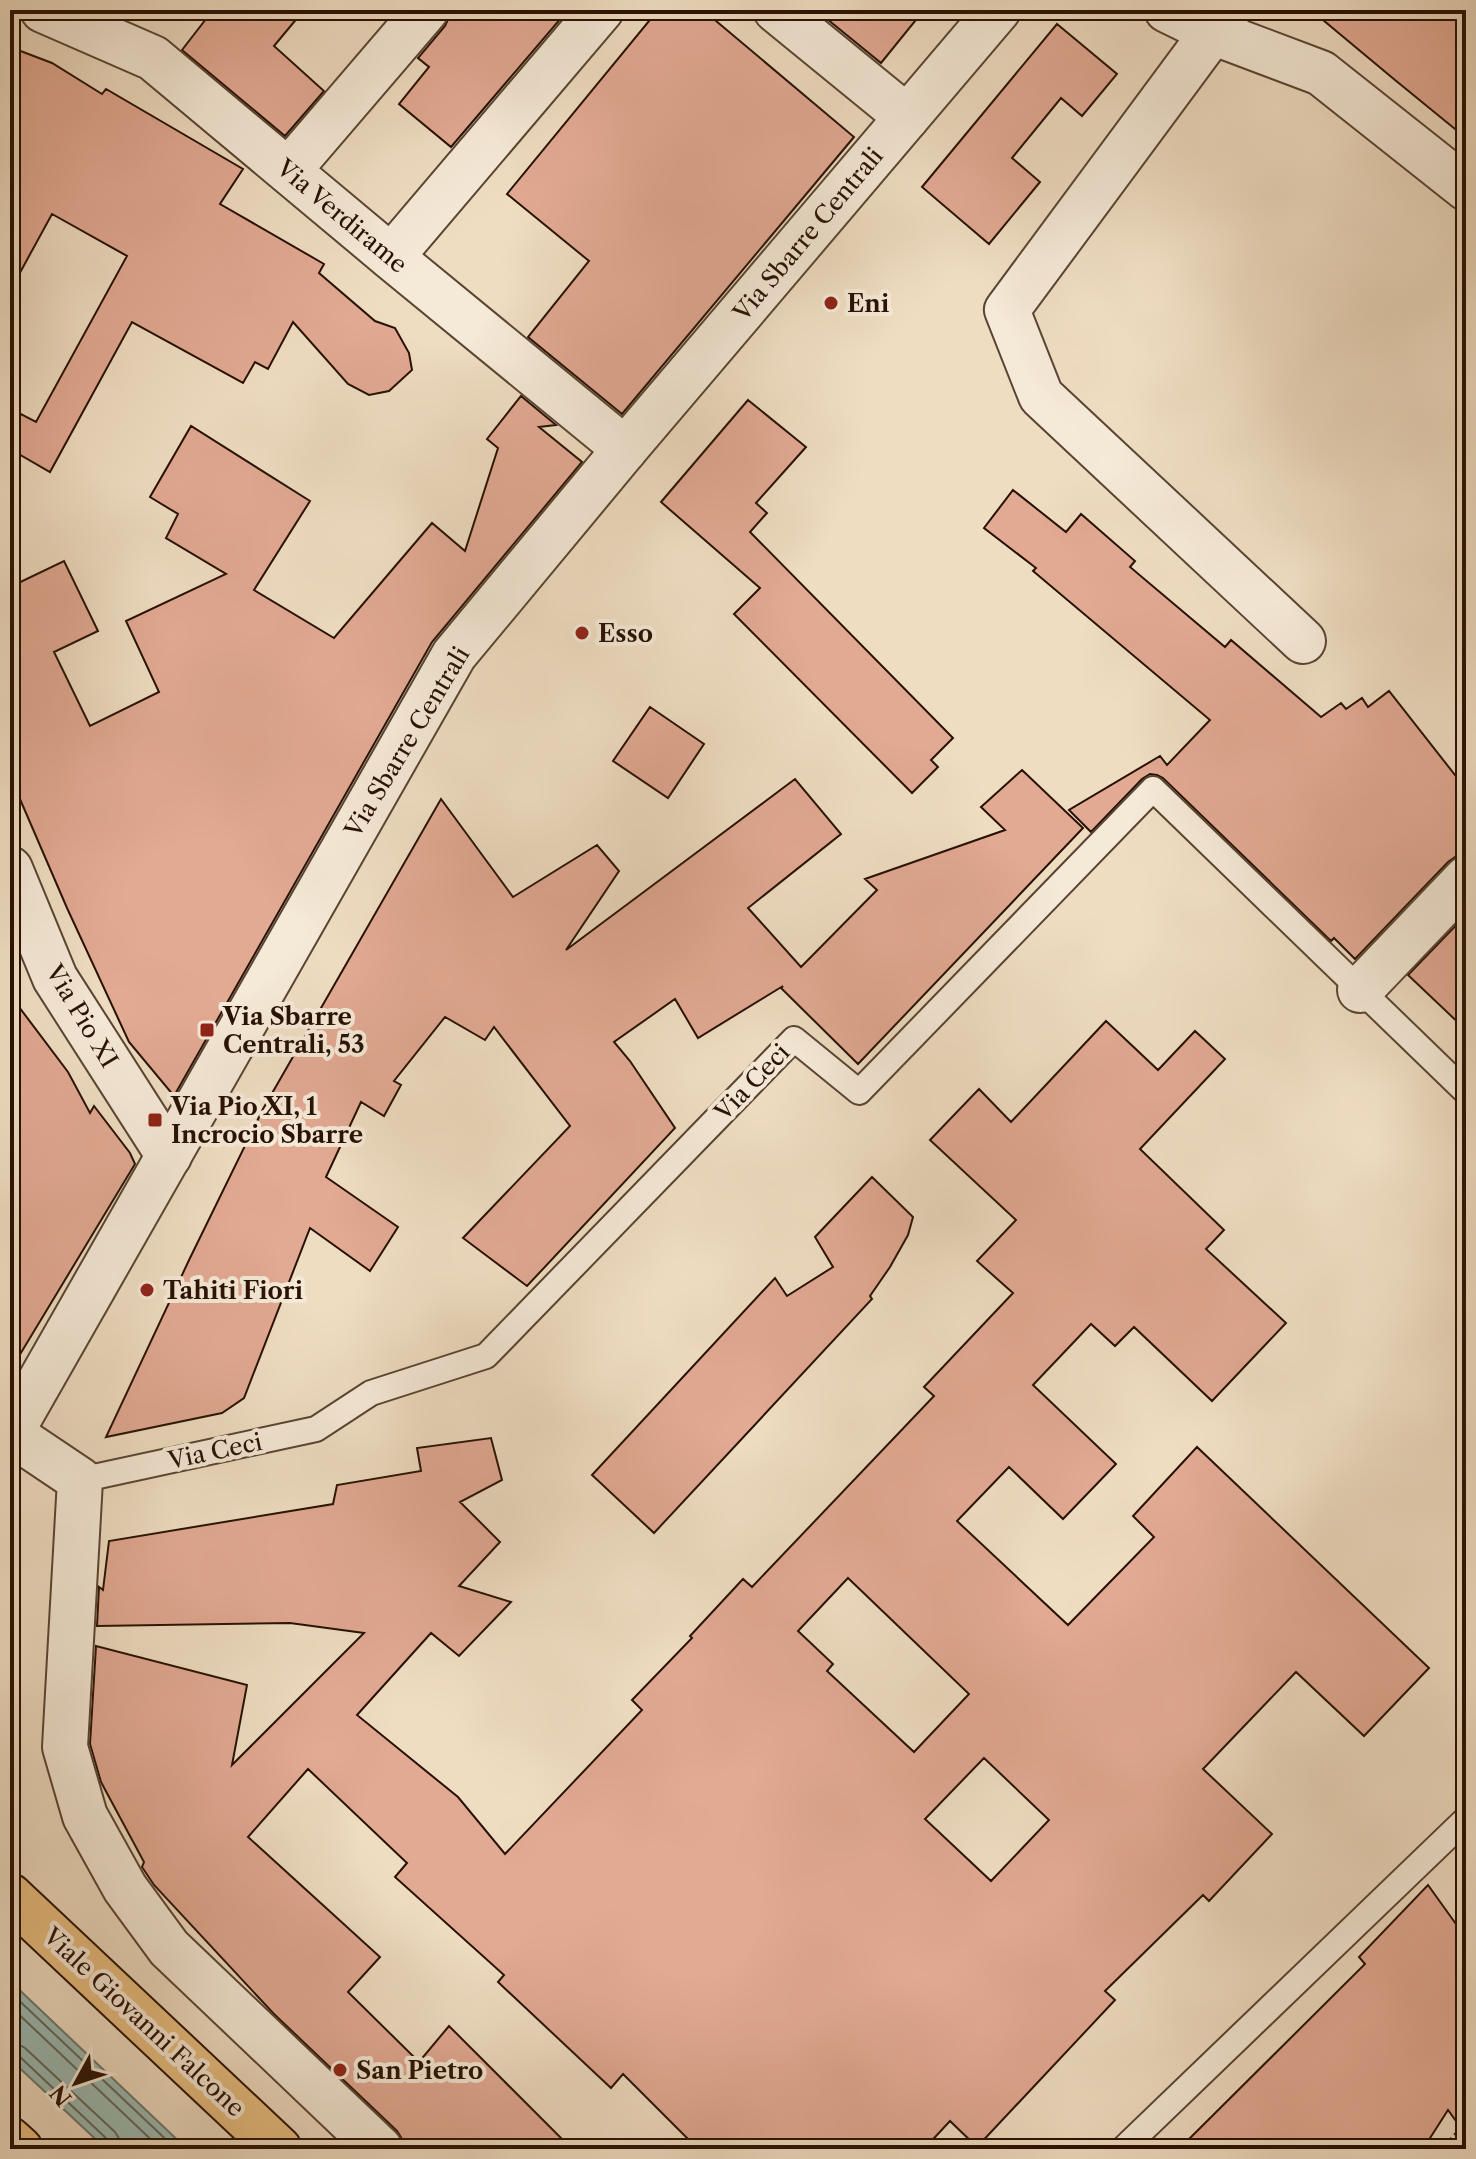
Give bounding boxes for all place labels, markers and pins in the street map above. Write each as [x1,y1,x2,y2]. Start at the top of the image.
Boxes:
place label: Eni [847,289,890,318]
marker: Eni [822,294,840,312]
place label: Esso [598,619,653,648]
marker: Esso [573,624,591,642]
place label: Via Sbarre Centrali, 53 [222,1002,365,1059]
marker: Via Sbarre Centrali, 53 [198,1021,216,1039]
place label: Via Pio XI, 1 Incrocio Sbarre [170,1092,363,1149]
marker: Via Pio XI, 1 Incrocio Sbarre [146,1111,164,1129]
place label: Tahiti Fiori [163,1276,303,1305]
marker: Tahiti Fiori [138,1281,156,1299]
place label: San Pietro [356,2056,483,2085]
marker: San Pietro [331,2061,349,2079]

